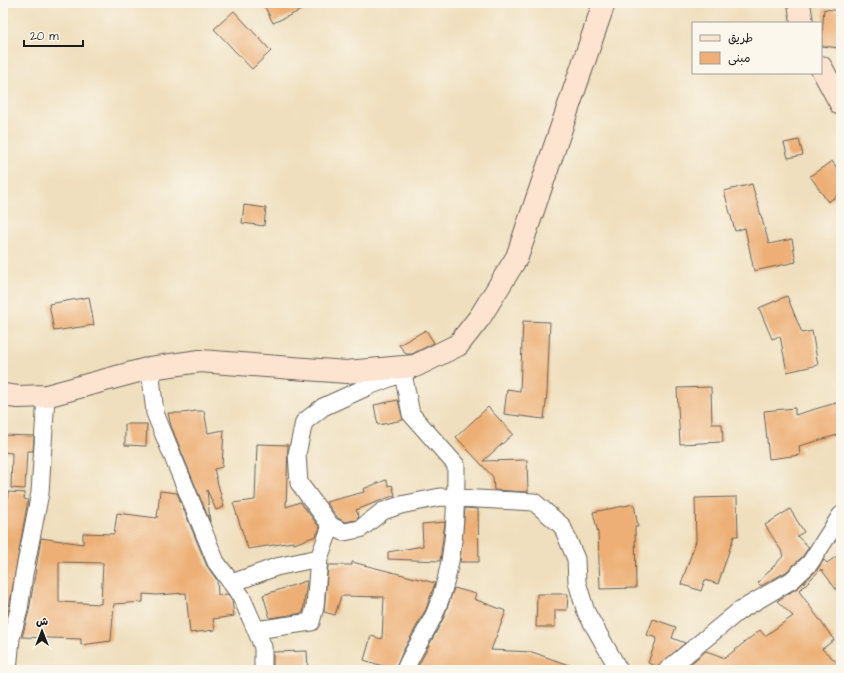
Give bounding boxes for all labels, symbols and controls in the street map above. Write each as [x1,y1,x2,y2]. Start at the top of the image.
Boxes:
scale bar [24,22,83,48]
legend [692,22,822,74]
text: 20 m [30,28,59,45]
text: طريق [728,30,753,47]
text: مبنى [728,50,751,67]
north arrow [22,611,62,651]
text: ش [36,614,48,629]

